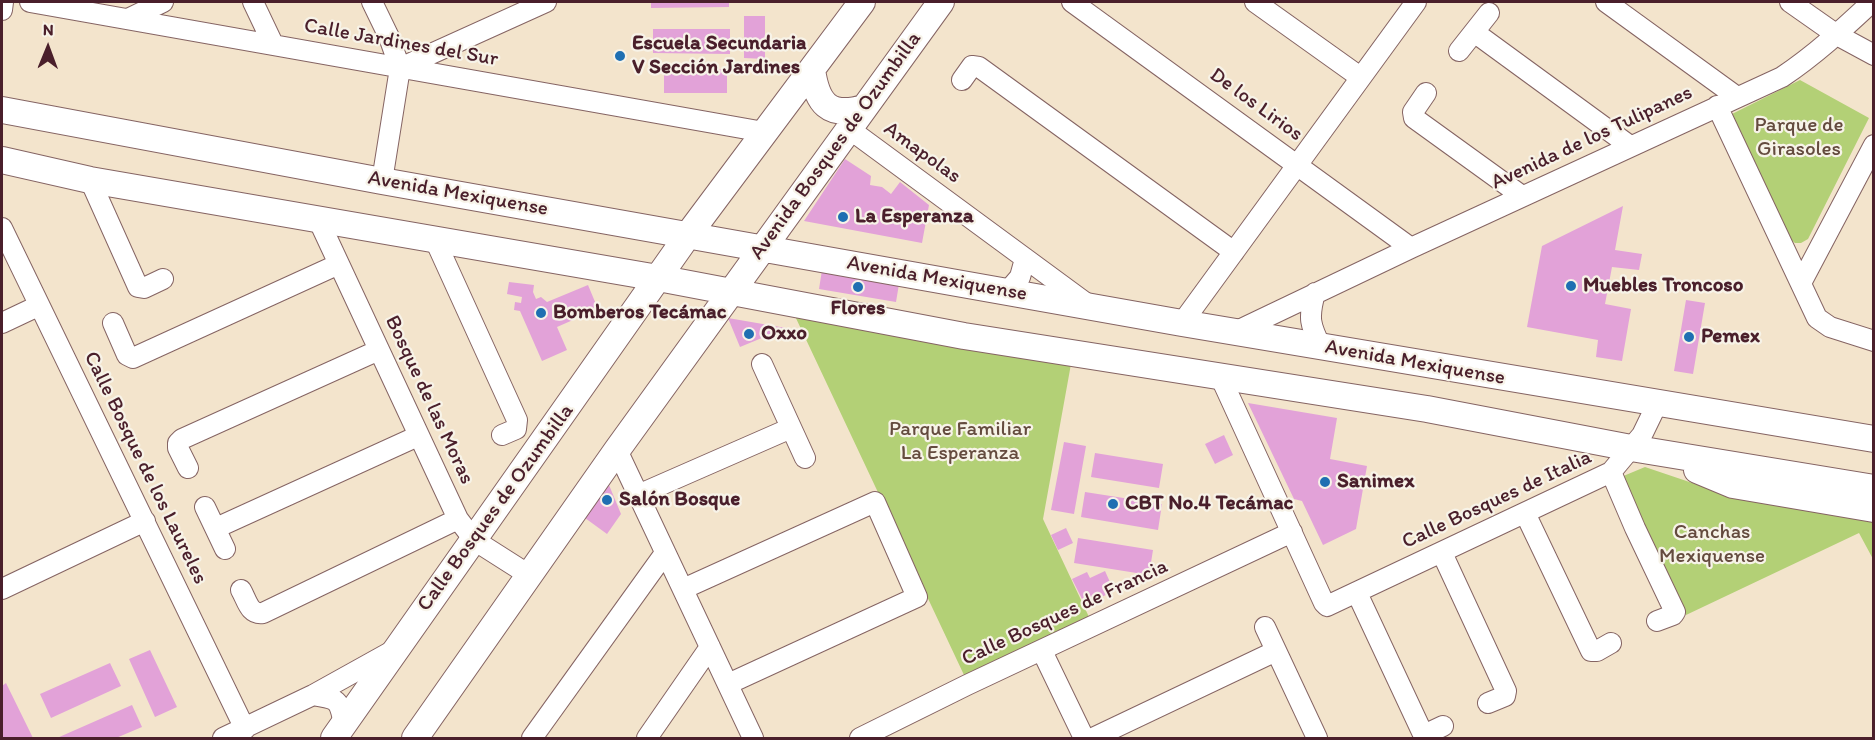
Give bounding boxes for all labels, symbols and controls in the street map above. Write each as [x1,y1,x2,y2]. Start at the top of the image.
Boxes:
street label: Calle Jardines del Sur [302,14,500,72]
north arrow [18,18,78,78]
text: N [43,20,54,39]
street label: Avenida Bosques de Ozumbilla [745,27,927,265]
place label: Escuela Secundaria V Sección Jardines [632,31,806,81]
marker: Escuela Secundaria V Sección Jardines [613,49,627,63]
street label: De los Lirios [1204,63,1308,147]
street label: Avenida de los Tulipanes [1487,80,1697,196]
park label: Parque de Girasoles [1754,113,1844,163]
street label: Amapolas [878,117,966,189]
street label: Avenida Mexiquense [366,166,550,222]
place label: La Esperanza [855,204,974,230]
marker: La Esperanza [836,210,850,224]
street label: Avenida Mexiquense [845,251,1029,307]
place label: Muebles Troncoso [1583,273,1743,299]
marker: Muebles Troncoso [1564,279,1578,293]
marker: Flores [851,280,865,294]
place label: Flores [831,296,885,322]
place label: Bomberos Tecámac [553,300,727,326]
marker: Bomberos Tecámac [534,306,548,320]
street label: Bosque de las Moras [379,312,479,488]
place label: Oxxo [761,321,807,347]
place label: Pemex [1701,324,1760,350]
marker: Oxxo [742,327,756,341]
marker: Pemex [1682,330,1696,344]
street label: Avenida Mexiquense [1323,335,1507,391]
street label: Calle Bosque de los Laureles [78,348,212,588]
street label: Calle Bosques de Ozumbilla [412,399,580,617]
park label: Parque Familiar La Esperanza [889,417,1031,467]
street label: Calle Bosques de Italia [1398,445,1596,555]
place label: Sanimex [1337,469,1414,495]
marker: Sanimex [1318,475,1332,489]
place label: Salón Bosque [619,487,740,513]
place label: CBT No.4 Tecámac [1125,491,1293,517]
marker: Salón Bosque [600,493,614,507]
marker: CBT No.4 Tecámac [1106,497,1120,511]
park label: Canchas Mexiquense [1659,520,1765,570]
street label: Calle Bosques de Francia [958,554,1172,672]

